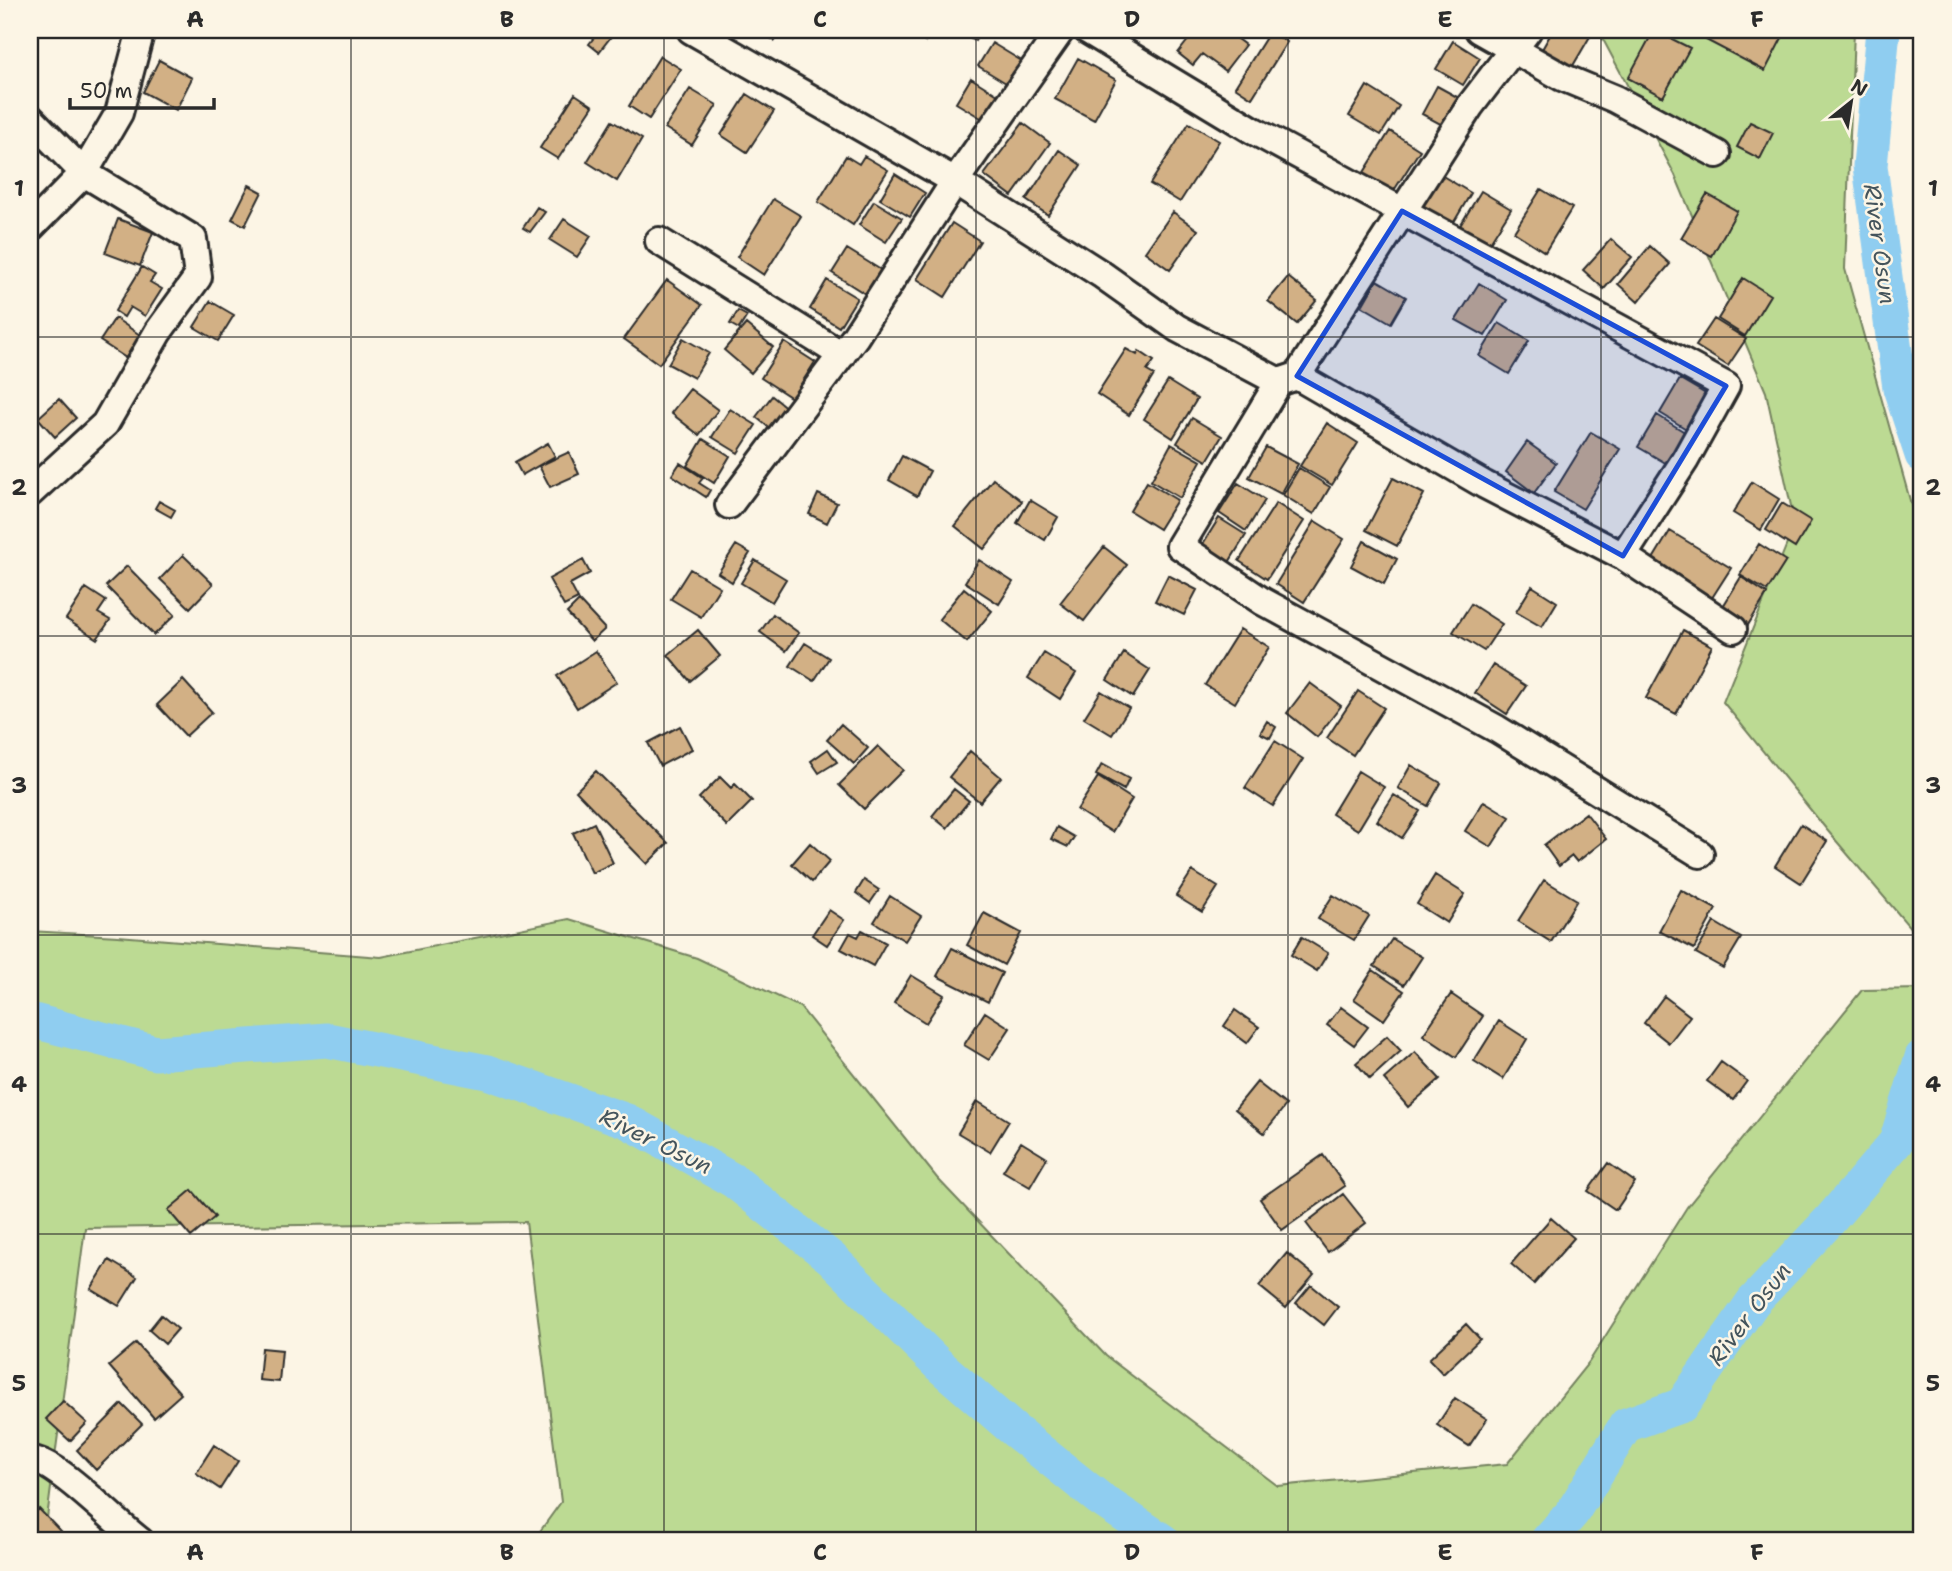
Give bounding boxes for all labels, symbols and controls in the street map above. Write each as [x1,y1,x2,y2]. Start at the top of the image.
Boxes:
text: A [186,4,204,34]
text: B [500,4,514,34]
text: C [813,4,827,34]
text: D [1124,4,1140,34]
text: E [1437,4,1453,34]
text: F [1750,4,1764,34]
scale bar [70,66,214,110]
north arrow [1815,66,1885,136]
text: N [1846,73,1872,102]
text: 50 m [80,77,133,105]
text: 1 [14,173,24,203]
text: 1 [1928,173,1938,203]
water label: River Osun [1857,182,1903,306]
text: 2 [11,472,27,502]
text: 2 [1925,472,1941,502]
text: 3 [11,770,27,800]
text: 3 [1925,770,1941,800]
text: 4 [11,1069,27,1099]
text: 4 [1925,1069,1941,1099]
water label: River Osun [595,1101,717,1181]
water label: River Osun [1701,1257,1797,1371]
text: 5 [12,1368,26,1398]
text: 5 [1926,1368,1940,1398]
text: A [186,1537,204,1567]
text: B [500,1537,514,1567]
text: C [813,1537,827,1567]
text: D [1124,1537,1140,1567]
text: E [1437,1537,1453,1567]
text: F [1750,1537,1764,1567]

